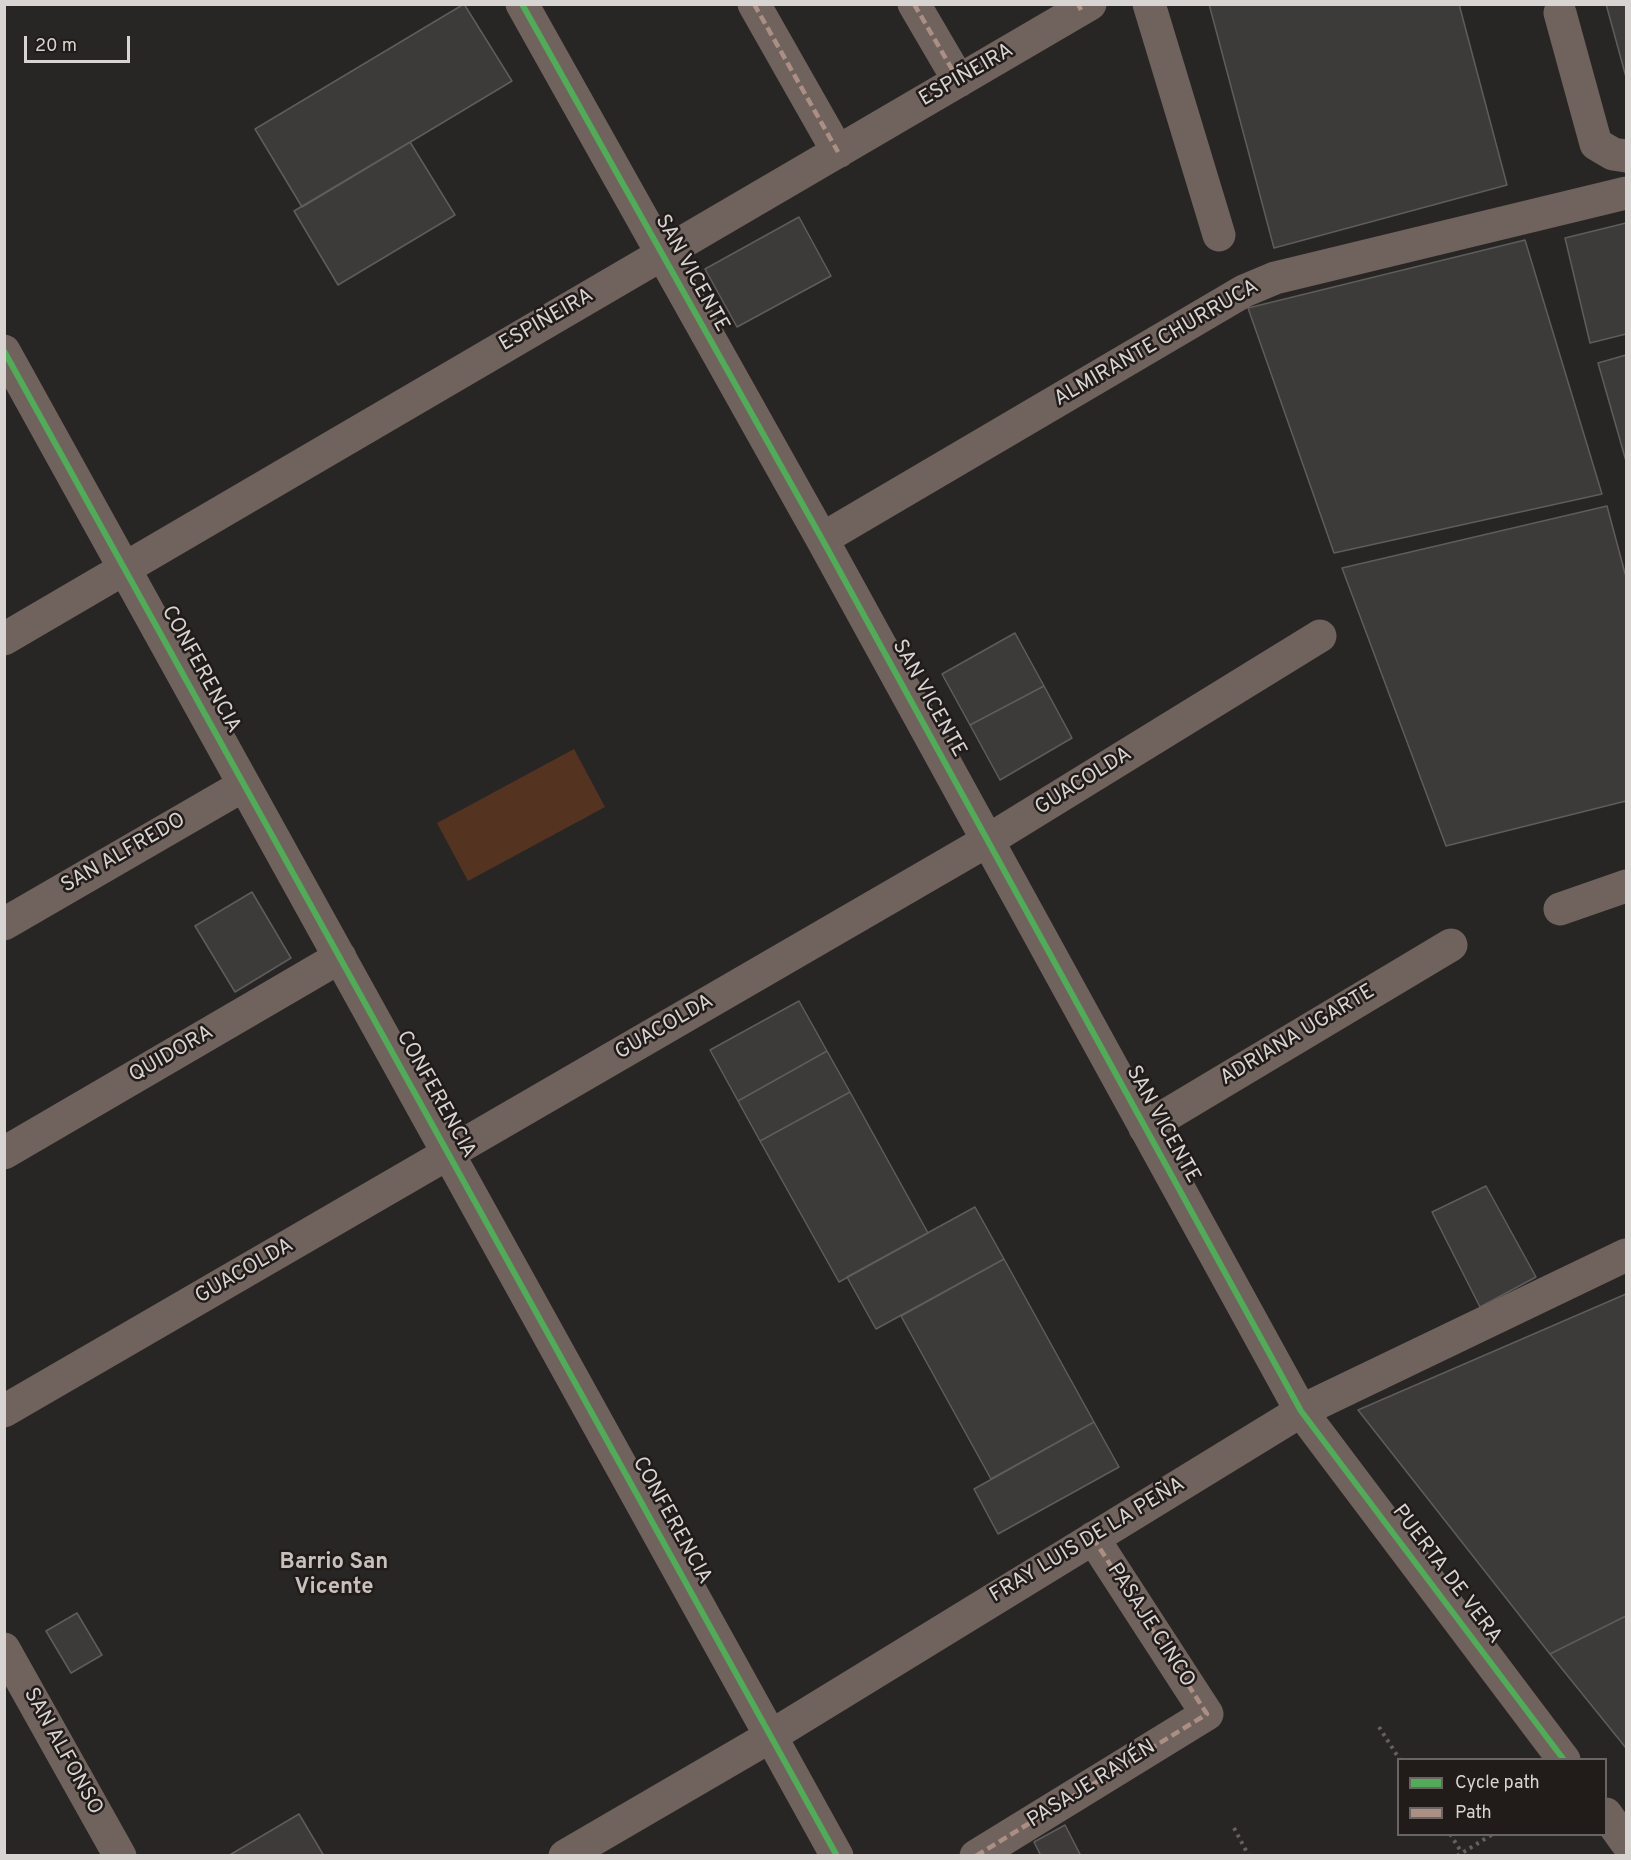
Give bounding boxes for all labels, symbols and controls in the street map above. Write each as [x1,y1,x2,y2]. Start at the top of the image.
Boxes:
scale bar [27,24,134,62]
text: 20 m [35,35,77,58]
street label: ESPIÑEIRA [915,39,1019,113]
street label: SAN VICENTE [648,211,734,337]
street label: ALMIRANTE CHURRUCA [1050,275,1264,413]
street label: ESPIÑEIRA [495,284,599,358]
street label: CONFERENCIA [155,602,245,738]
street label: SAN VICENTE [885,636,971,762]
street label: GUACOLDA [1031,742,1137,822]
street label: SAN ALFREDO [57,808,191,900]
street label: ADRIANA UGARTE [1216,980,1380,1092]
street label: GUACOLDA [611,990,719,1066]
street label: QUIDORA [125,1021,219,1089]
street label: CONFERENCIA [390,1027,480,1163]
street label: SAN VICENTE [1119,1062,1205,1188]
street label: GUACOLDA [191,1234,299,1310]
street label: CONFERENCIA [626,1453,716,1589]
street label: FRAY LUIS DE LA PEÑA [986,1473,1190,1609]
street label: PUERTA DE VERA [1385,1500,1507,1650]
district label: Barrio San Vicente [280,1551,388,1603]
street label: PASAJE CINCO [1101,1559,1199,1693]
street label: SAN ALFONSO [17,1684,107,1820]
street label: PASAJE RAYÉN [1023,1736,1161,1834]
legend [1397,1758,1607,1836]
text: Cycle path [1455,1772,1540,1795]
text: Path [1455,1802,1492,1825]

